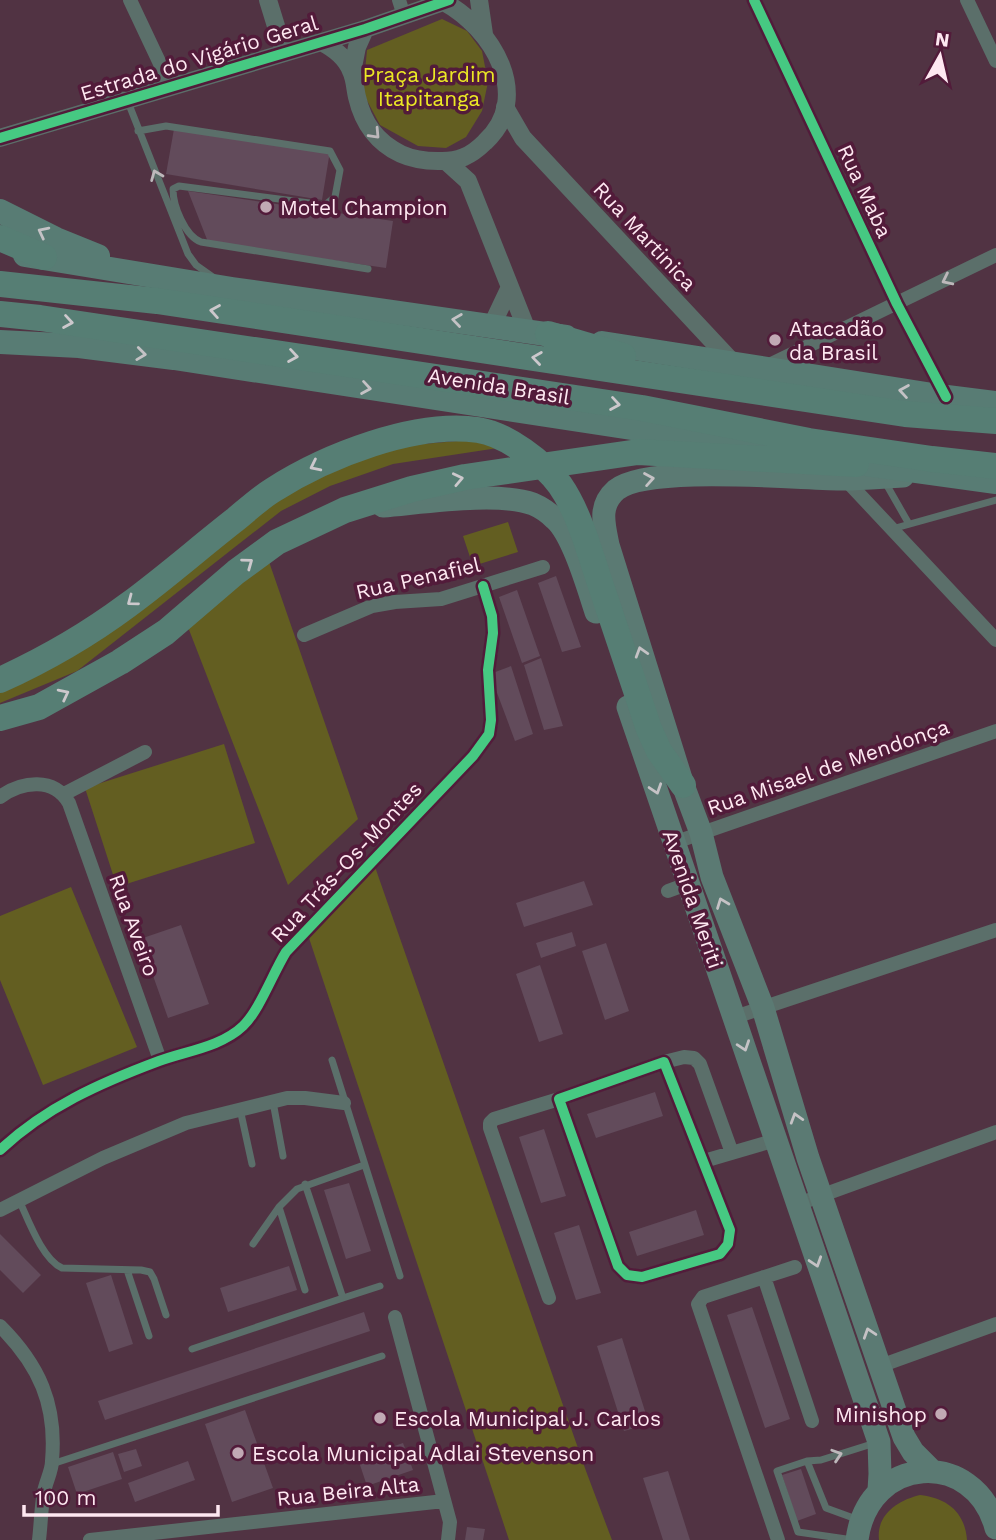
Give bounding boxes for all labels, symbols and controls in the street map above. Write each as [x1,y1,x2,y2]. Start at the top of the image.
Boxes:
street label: Estrada do Vigário Geral [77,10,322,106]
north arrow [905,21,975,91]
text: N [934,27,951,52]
park label: Praça Jardim Itapitanga [362,62,496,111]
one-way arrow [367,126,380,139]
street label: Rua Maba [833,140,898,242]
one-way arrow [150,170,164,182]
street label: Rua Martinica [588,176,702,296]
place label: Motel Champion [280,195,448,220]
marker: Motel Champion [258,199,274,215]
one-way arrow [38,227,50,241]
one-way arrow [942,271,954,285]
one-way arrow [210,304,221,319]
one-way arrow [451,313,462,328]
one-way arrow [62,314,74,329]
place label: Atacadão da Brasil [789,316,884,365]
marker: Atacadão da Brasil [767,332,783,348]
one-way arrow [135,347,147,362]
one-way arrow [287,348,299,363]
one-way arrow [532,351,543,366]
street label: Avenida Brasil [426,362,572,410]
one-way arrow [360,380,372,395]
one-way arrow [898,384,910,399]
one-way arrow [609,396,621,411]
one-way arrow [310,458,322,472]
one-way arrow [452,472,464,487]
one-way arrow [643,472,655,487]
street label: Rua Penafiel [353,551,483,604]
one-way arrow [240,559,253,571]
one-way arrow [128,592,140,605]
one-way arrow [635,646,650,658]
one-way arrow [57,689,69,703]
street label: Rua Misael de Mendonça [704,714,952,820]
street label: Rua Trás-Os-Montes [265,776,427,948]
one-way arrow [648,783,662,795]
street label: Avenida Meriti [658,826,728,972]
street label: Rua Aveiro [104,870,164,980]
one-way arrow [717,897,731,909]
one-way arrow [736,1039,751,1051]
one-way arrow [789,1112,804,1124]
one-way arrow [808,1255,823,1267]
one-way arrow [863,1328,877,1340]
place label: Minishop [835,1402,927,1427]
place label: Escola Municipal J. Carlos [394,1406,661,1431]
marker: Minishop [933,1406,949,1422]
marker: Escola Municipal J. Carlos [372,1410,388,1426]
place label: Escola Municipal Adlai Stevenson [252,1441,594,1466]
marker: Escola Municipal Adlai Stevenson [230,1445,246,1461]
one-way arrow [830,1449,843,1463]
street label: Rua Beira Alta [275,1471,421,1511]
scale bar [24,1474,219,1518]
text: 100 m [35,1485,97,1510]

